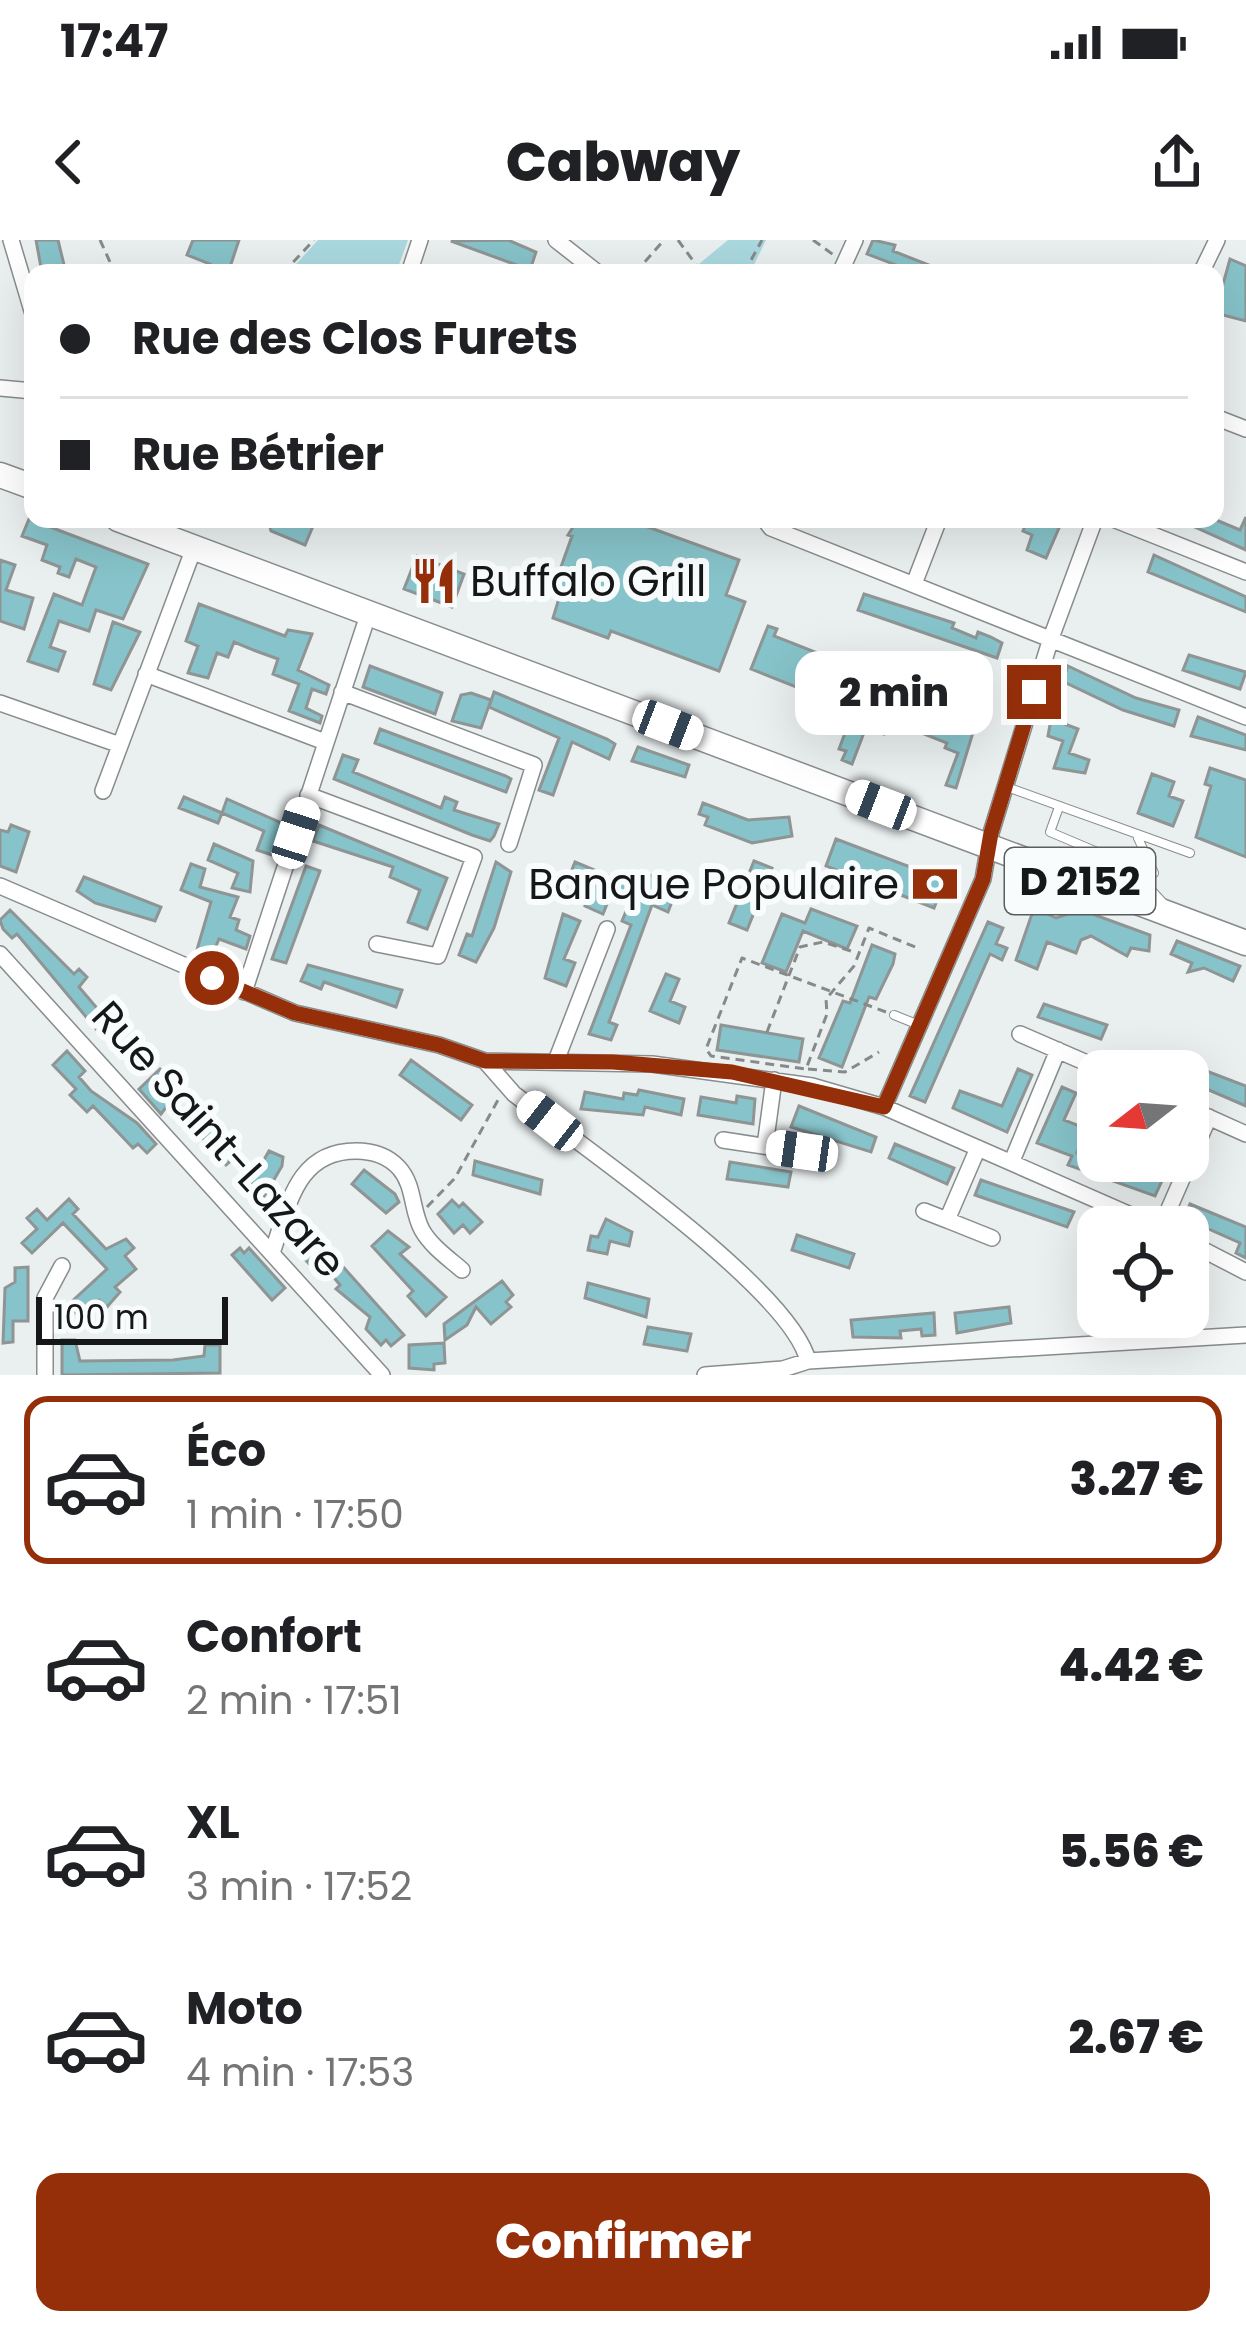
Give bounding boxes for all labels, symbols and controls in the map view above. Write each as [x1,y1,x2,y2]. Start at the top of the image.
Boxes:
text: 17:47 [60,10,168,73]
text: Cabway [506,124,740,200]
icon: back [36,129,102,195]
icon: share [1144,129,1210,195]
text: Rue des Clos Furets [132,307,578,370]
text: Rue Bétrier [132,423,384,486]
place label: Buffalo Grill [470,552,706,611]
restaurant icon: Buffalo Grill [409,556,459,606]
callout: 2 min [794,650,992,734]
text: 2 min [839,665,949,720]
route end [1007,665,1061,719]
car [628,695,708,755]
car [841,775,921,835]
car [268,793,324,873]
road number: D 2152 [1005,848,1155,914]
place label: Banque Populaire [528,855,899,914]
bank icon: Banque Populaire [910,859,960,909]
route start [185,951,239,1005]
street label: Rue Saint-Lazare [78,988,359,1291]
north arrow [1077,1050,1209,1182]
map controls [1077,1050,1209,1338]
car [511,1085,589,1157]
car [764,1128,840,1174]
button: locate [1077,1206,1209,1338]
scale bar [36,1291,228,1344]
text: 100 m [54,1294,149,1341]
text: Éco [186,1419,266,1482]
icon: car [42,1426,150,1534]
text: 3.27 € [1070,1448,1204,1511]
text: 1 min · 17:50 [186,1487,404,1542]
text: Confort [186,1605,362,1668]
icon: car [42,1612,150,1720]
text: 4.42 € [1058,1634,1204,1697]
text: 2 min · 17:51 [186,1673,402,1728]
text: XL [186,1791,240,1854]
icon: car [42,1798,150,1906]
text: 5.56 € [1059,1820,1204,1883]
text: 3 min · 17:52 [186,1859,412,1914]
text: Moto [186,1977,303,2040]
icon: car [42,1984,150,2092]
text: 2.67 € [1068,2006,1204,2069]
text: 4 min · 17:53 [186,2045,414,2100]
button: Confirmer [36,2173,1210,2311]

